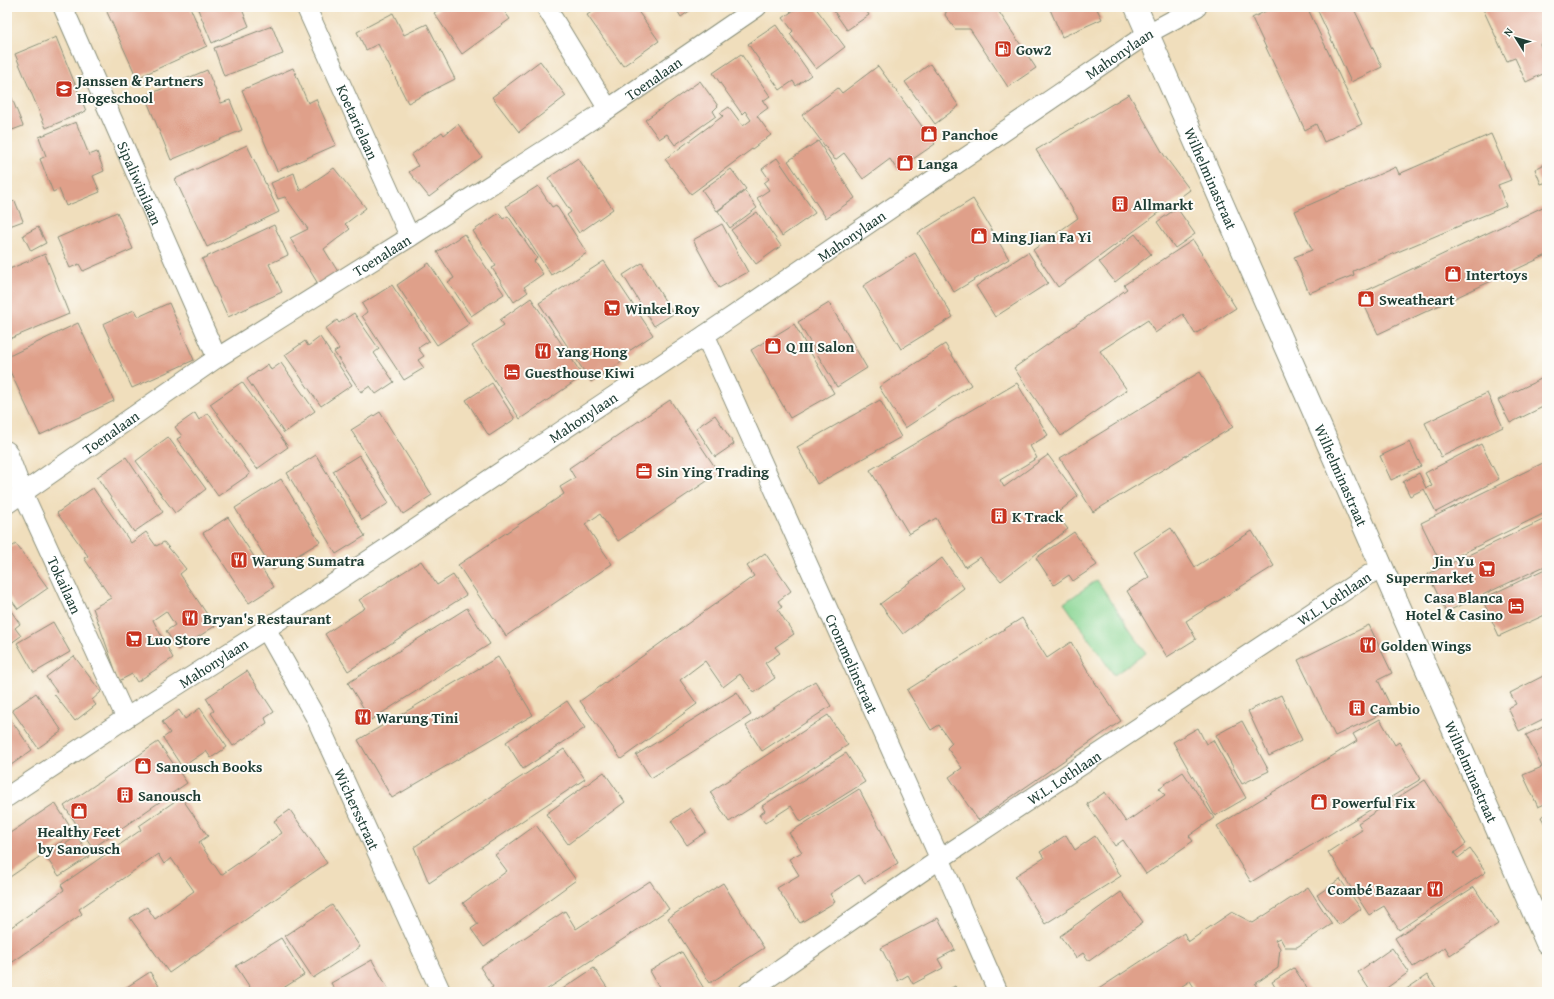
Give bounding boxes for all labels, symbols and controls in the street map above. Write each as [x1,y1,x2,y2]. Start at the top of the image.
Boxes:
north arrow [1496,18,1536,58]
street label: Mahonylaan [1081,22,1157,84]
text: N [1499,24,1517,40]
fuel station icon: Gow2 [993,39,1013,59]
place label: Gow2 [1016,39,1051,60]
street label: Toenalaan [620,51,686,105]
place label: Janssen & Partners Hogeschool [74,70,204,108]
school or university icon: Janssen & Partners Hogeschool [54,79,74,99]
street label: Koetarielaan [332,81,384,163]
shop icon: Panchoe [919,124,939,144]
place label: Panchoe [942,124,998,145]
street label: Wilhelminastraat [1180,124,1243,233]
street label: Sipaliwinilaan [113,138,168,229]
shop icon: Langa [895,153,915,173]
place label: Langa [918,153,958,174]
building icon: Allmarkt [1110,194,1130,214]
place label: Allmarkt [1133,194,1194,215]
street label: Mahonylaan [813,204,890,266]
shop icon: Ming Jian Fa Yi [969,226,989,246]
place label: Ming Jian Fa Yi [992,226,1092,247]
street label: Toenalaan [348,228,415,281]
shop icon: Intertoys [1443,264,1463,284]
place label: Intertoys [1466,264,1528,285]
shop icon: Sweatheart [1356,289,1376,309]
place label: Sweatheart [1379,289,1455,310]
supermarket icon: Winkel Roy [602,298,622,318]
place label: Winkel Roy [625,298,700,319]
shop icon: Q III Salon [763,336,783,356]
place label: Q III Salon [786,336,854,357]
restaurant icon: Yang Hong [533,341,553,361]
place label: Yang Hong [556,341,627,362]
hotel icon: Guesthouse Kiwi [502,362,522,382]
place label: Guesthouse Kiwi [525,362,635,383]
street label: Mahonylaan [544,386,622,447]
street label: Toenalaan [78,405,144,459]
street label: Wilhelminastraat [1310,420,1373,530]
office icon: Sin Ying Trading [634,461,654,481]
place label: Sin Ying Trading [657,461,769,482]
building icon: K Track [989,506,1009,526]
place label: K Track [1012,506,1064,527]
restaurant icon: Warung Sumatra [229,550,249,570]
place label: Warung Sumatra [252,550,365,571]
place label: Jin Yu Supermarket [1386,550,1474,588]
street label: Tokailaan [43,553,88,618]
supermarket icon: Jin Yu Supermarket [1477,559,1497,579]
street label: W.L. Lothlaan [1293,565,1375,630]
place label: Casa Blanca Hotel & Casino [1406,587,1503,625]
hotel icon: Casa Blanca Hotel & Casino [1506,596,1526,616]
restaurant icon: Bryan's Restaurant [180,608,200,628]
place label: Bryan's Restaurant [203,608,331,629]
street label: Crommelinstraat [821,610,884,717]
supermarket icon: Luo Store [124,629,144,649]
place label: Luo Store [147,629,210,650]
street label: Mahonylaan [174,632,252,693]
restaurant icon: Golden Wings [1358,635,1378,655]
place label: Golden Wings [1381,635,1472,656]
building icon: Cambio [1347,698,1367,718]
place label: Cambio [1370,698,1420,719]
restaurant icon: Warung Tini [353,707,373,727]
place label: Warung Tini [376,707,459,728]
street label: Wilhelminastraat [1440,717,1504,827]
street label: W.L. Lothlaan [1023,745,1105,809]
shop icon: Sanousch Books [133,756,153,776]
place label: Sanousch Books [156,756,263,777]
street label: Wichersstraat [330,765,386,854]
building icon: Sanousch [115,785,135,805]
place label: Sanousch [138,785,201,806]
shop icon: Powerful Fix [1309,792,1329,812]
place label: Powerful Fix [1332,792,1415,813]
shop icon: Healthy Feet by Sanousch [69,801,89,821]
place label: Healthy Feet by Sanousch [37,821,121,859]
place label: Combé Bazaar [1327,879,1422,900]
restaurant icon: Combé Bazaar [1425,879,1445,899]

